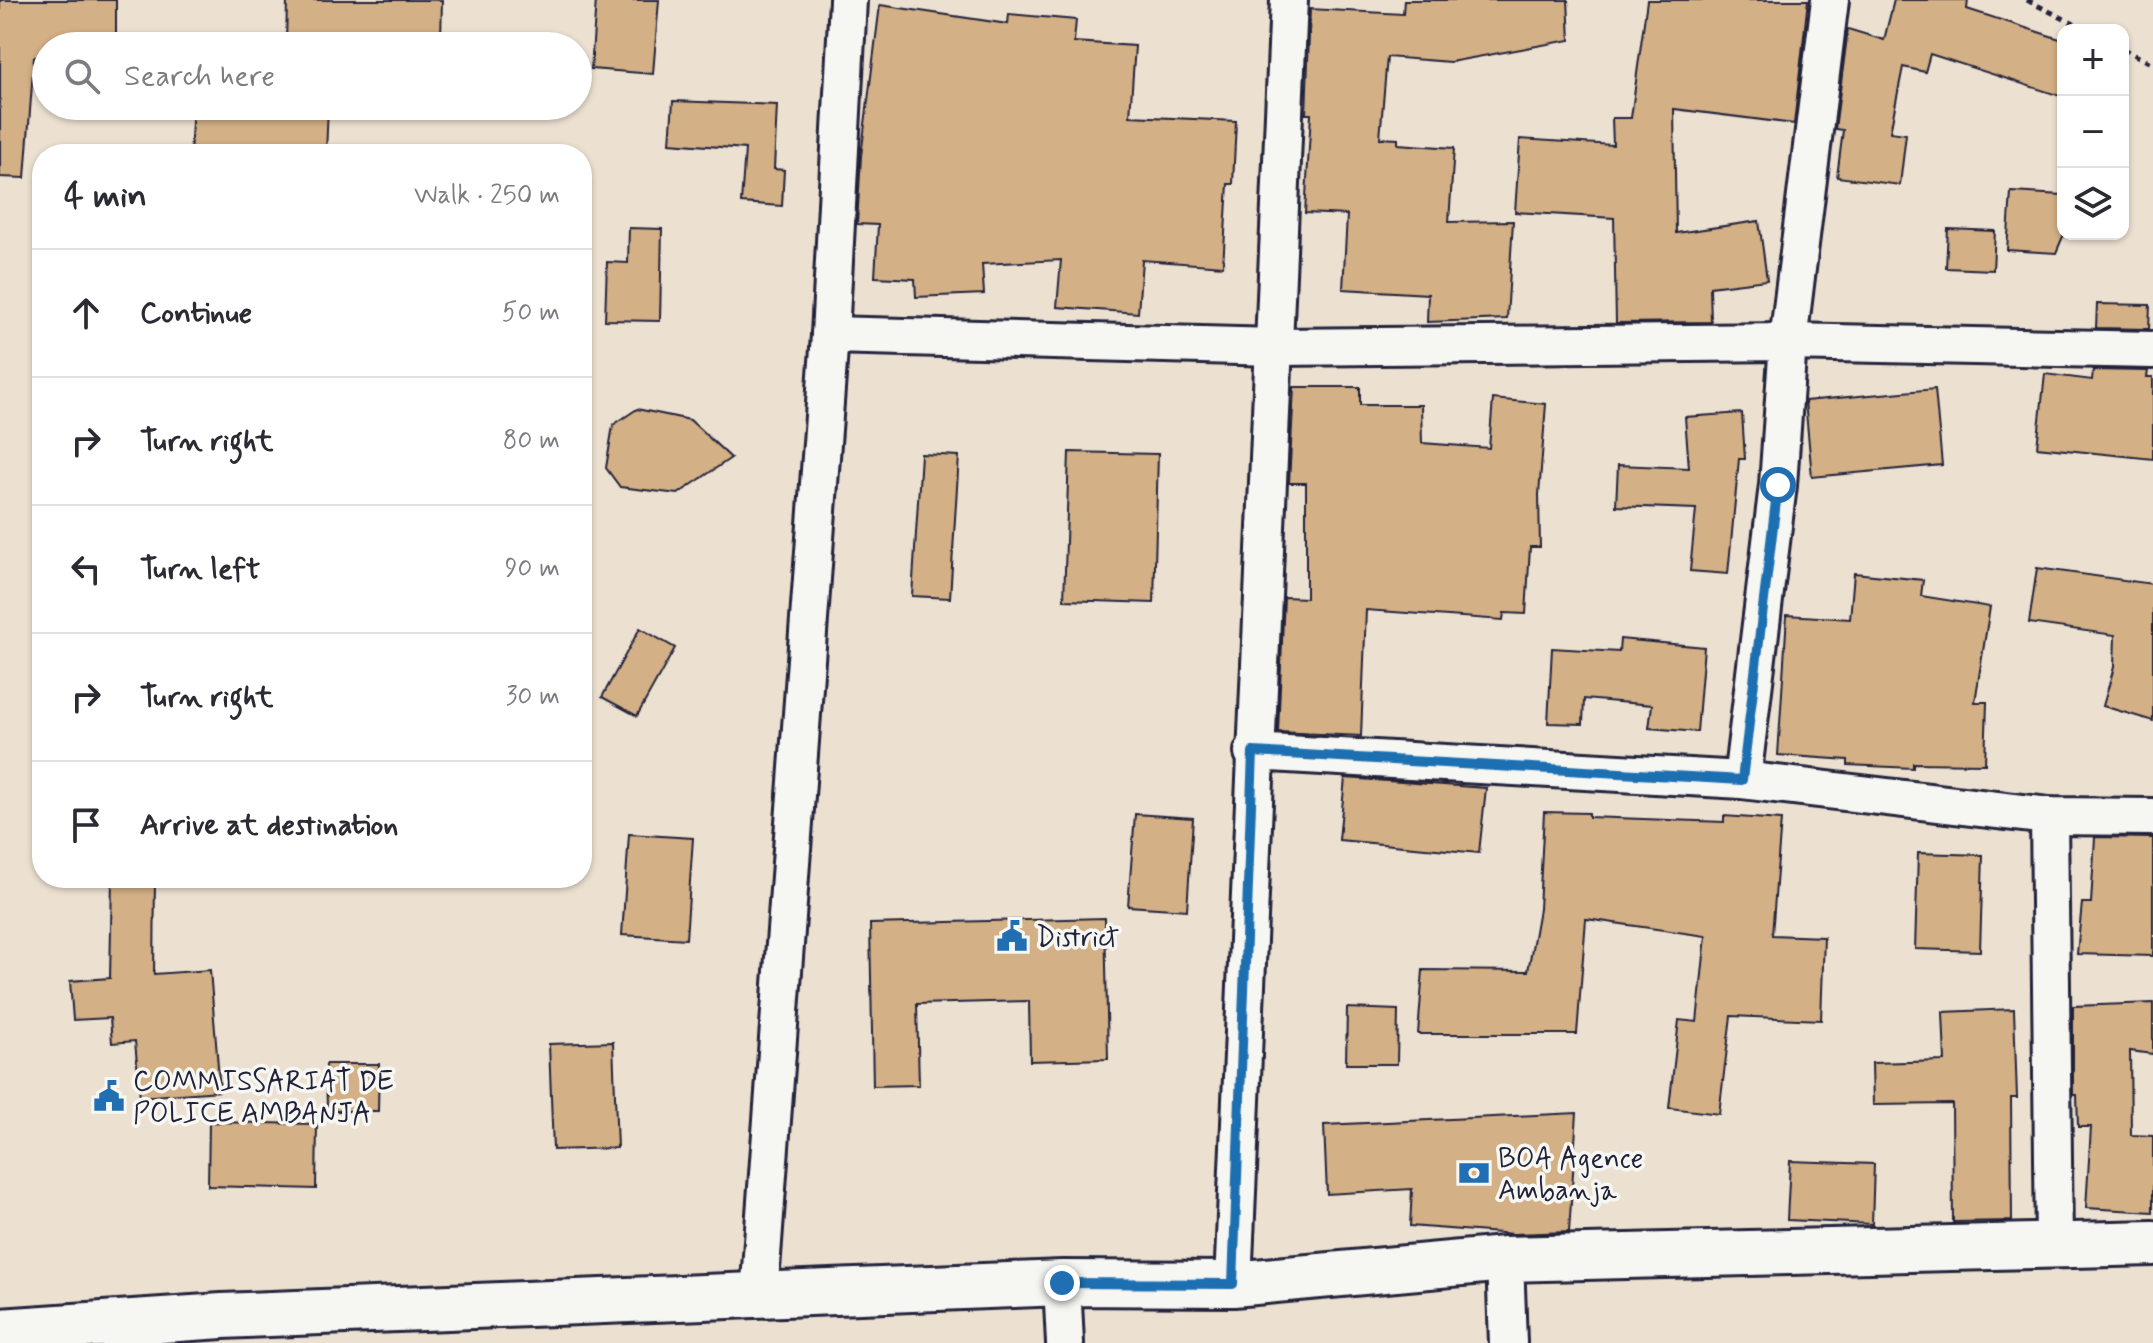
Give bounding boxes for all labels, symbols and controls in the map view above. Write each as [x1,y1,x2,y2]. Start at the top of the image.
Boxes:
map controls [2057,24,2129,240]
button: + [2057,24,2129,96]
search box [32,32,592,120]
icon: search [60,54,104,98]
text: Search here [124,57,275,96]
button: − [2057,96,2129,168]
button: layers [2057,168,2129,240]
text: 4 min [64,174,147,219]
text: Walk · 250 m [414,179,560,213]
icon: ahead [64,291,108,335]
text: Continue [140,294,252,333]
text: 50 m [502,296,560,330]
icon: right [64,419,108,463]
text: Turn right [140,422,273,461]
text: 80 m [503,424,560,458]
route start [1760,467,1796,503]
icon: left [64,547,108,591]
text: Turn left [140,550,260,589]
text: 90 m [505,552,560,586]
icon: right [64,675,108,719]
text: Turn right [140,678,273,717]
text: 30 m [506,680,560,714]
icon: arrive [64,803,108,847]
text: Arrive at destination [140,806,398,845]
public building icon: District [995,919,1029,953]
place label: District [1036,920,1119,957]
place label: COMMISSARIAT DE POLICE AMBANJA [133,1064,394,1133]
public building icon: COMMISSARIAT DE POLICE AMBANJA [92,1079,126,1113]
place label: BOA Agence Ambanja [1498,1141,1643,1210]
bank icon: BOA Agence Ambanja [1457,1156,1491,1190]
route end [1044,1265,1080,1301]

